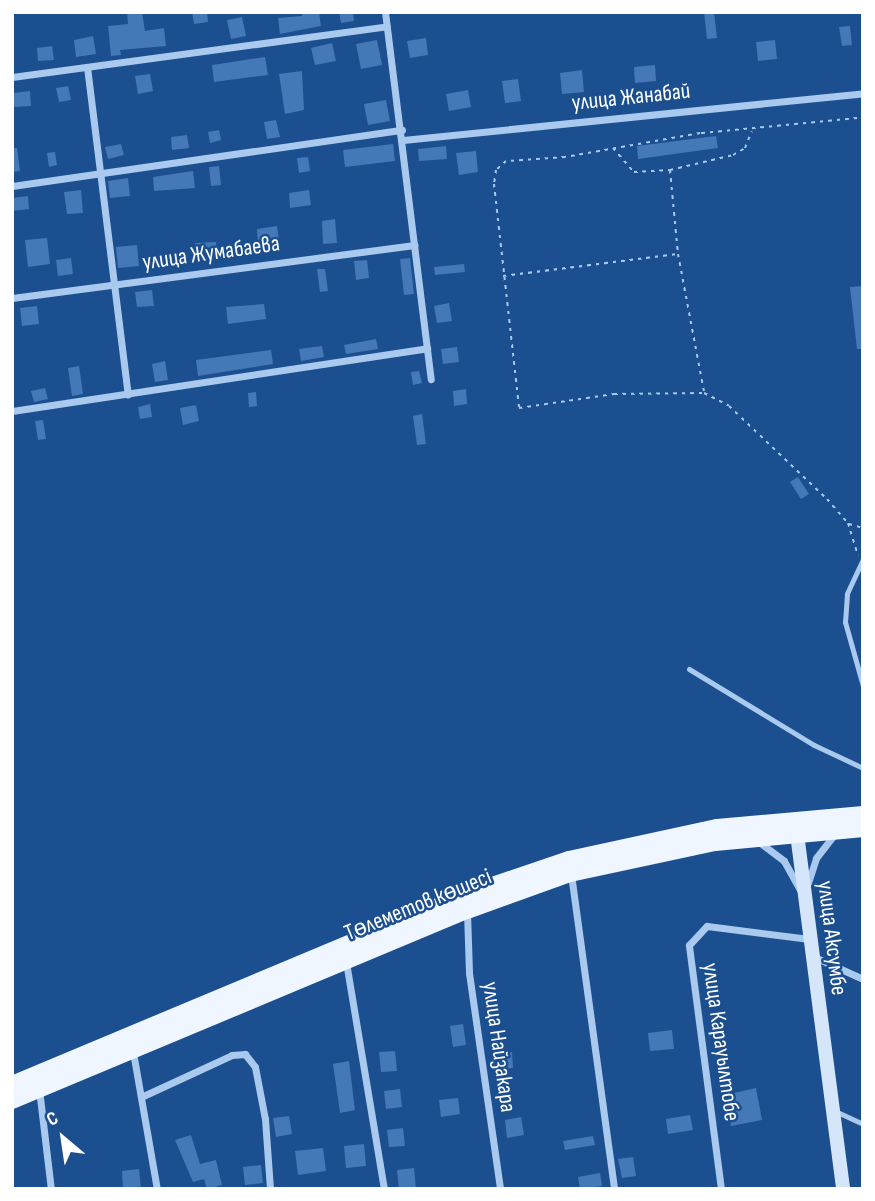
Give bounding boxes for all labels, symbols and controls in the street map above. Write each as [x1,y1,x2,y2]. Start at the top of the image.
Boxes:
street label: улица Жанабай [570,77,692,117]
street label: улица Жумабаева [141,230,281,276]
street label: Төлеметов көшесі [340,863,496,947]
street label: улица Аксумбе [811,879,853,997]
street label: улица Карауылтобе [696,961,746,1123]
street label: улица Найзакара [476,980,522,1114]
north arrow [28,1103,98,1173]
text: С [43,1107,62,1132]

